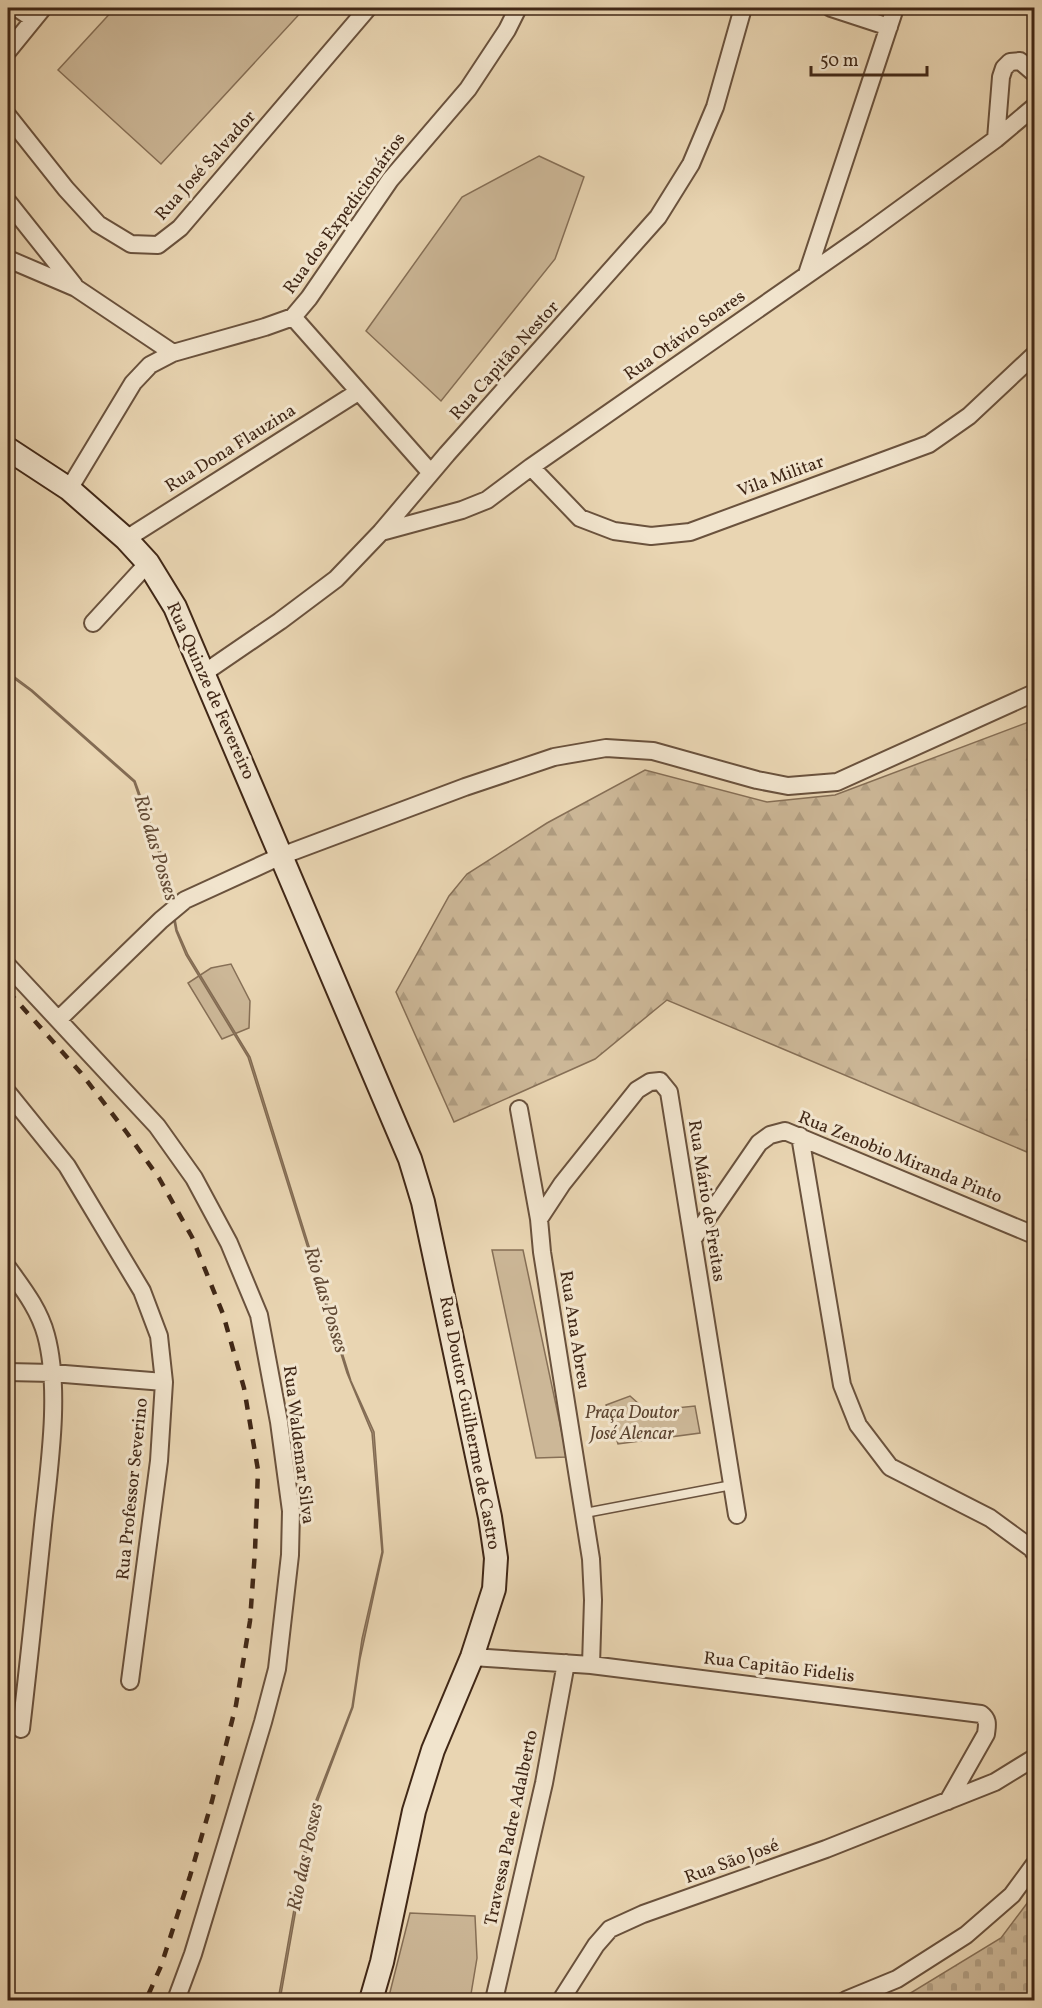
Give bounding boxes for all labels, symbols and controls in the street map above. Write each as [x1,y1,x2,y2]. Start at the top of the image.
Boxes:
scale bar [811,39,926,77]
text: 50 m [820,49,859,74]
street label: Rua José Salvador [150,105,263,227]
street label: Rua dos Expedicionários [278,128,412,300]
street label: Rua Otávio Soares [619,285,751,387]
street label: Rua Capitão Nestor [445,296,566,426]
street label: Rua Dona Flauzina [161,399,301,499]
street label: Vila Militar [734,450,828,504]
street label: Rua Quinze de Fevereiro [160,598,260,784]
water label: Rio das Posses [126,791,185,905]
street label: Rua Zenobio Miranda Pinto [794,1106,1006,1210]
street label: Rua Mário de Freitas [681,1118,731,1284]
water label: Rio das Posses [296,1243,355,1357]
street label: Rua Ana Abreu [552,1269,596,1391]
street label: Rua Doutor Guilherme de Castro [432,1294,506,1552]
street label: Rua Waldemar Silva [276,1364,320,1526]
street label: Rua Professor Severino [111,1397,155,1581]
park label: Praça Doutor José Alencar [585,1401,680,1447]
street label: Rua Capitão Fidelis [702,1646,856,1690]
street label: Travessa Padre Adalberto [479,1728,545,1928]
water label: Rio das Posses [281,1800,331,1914]
street label: Rua São José [681,1833,783,1891]

